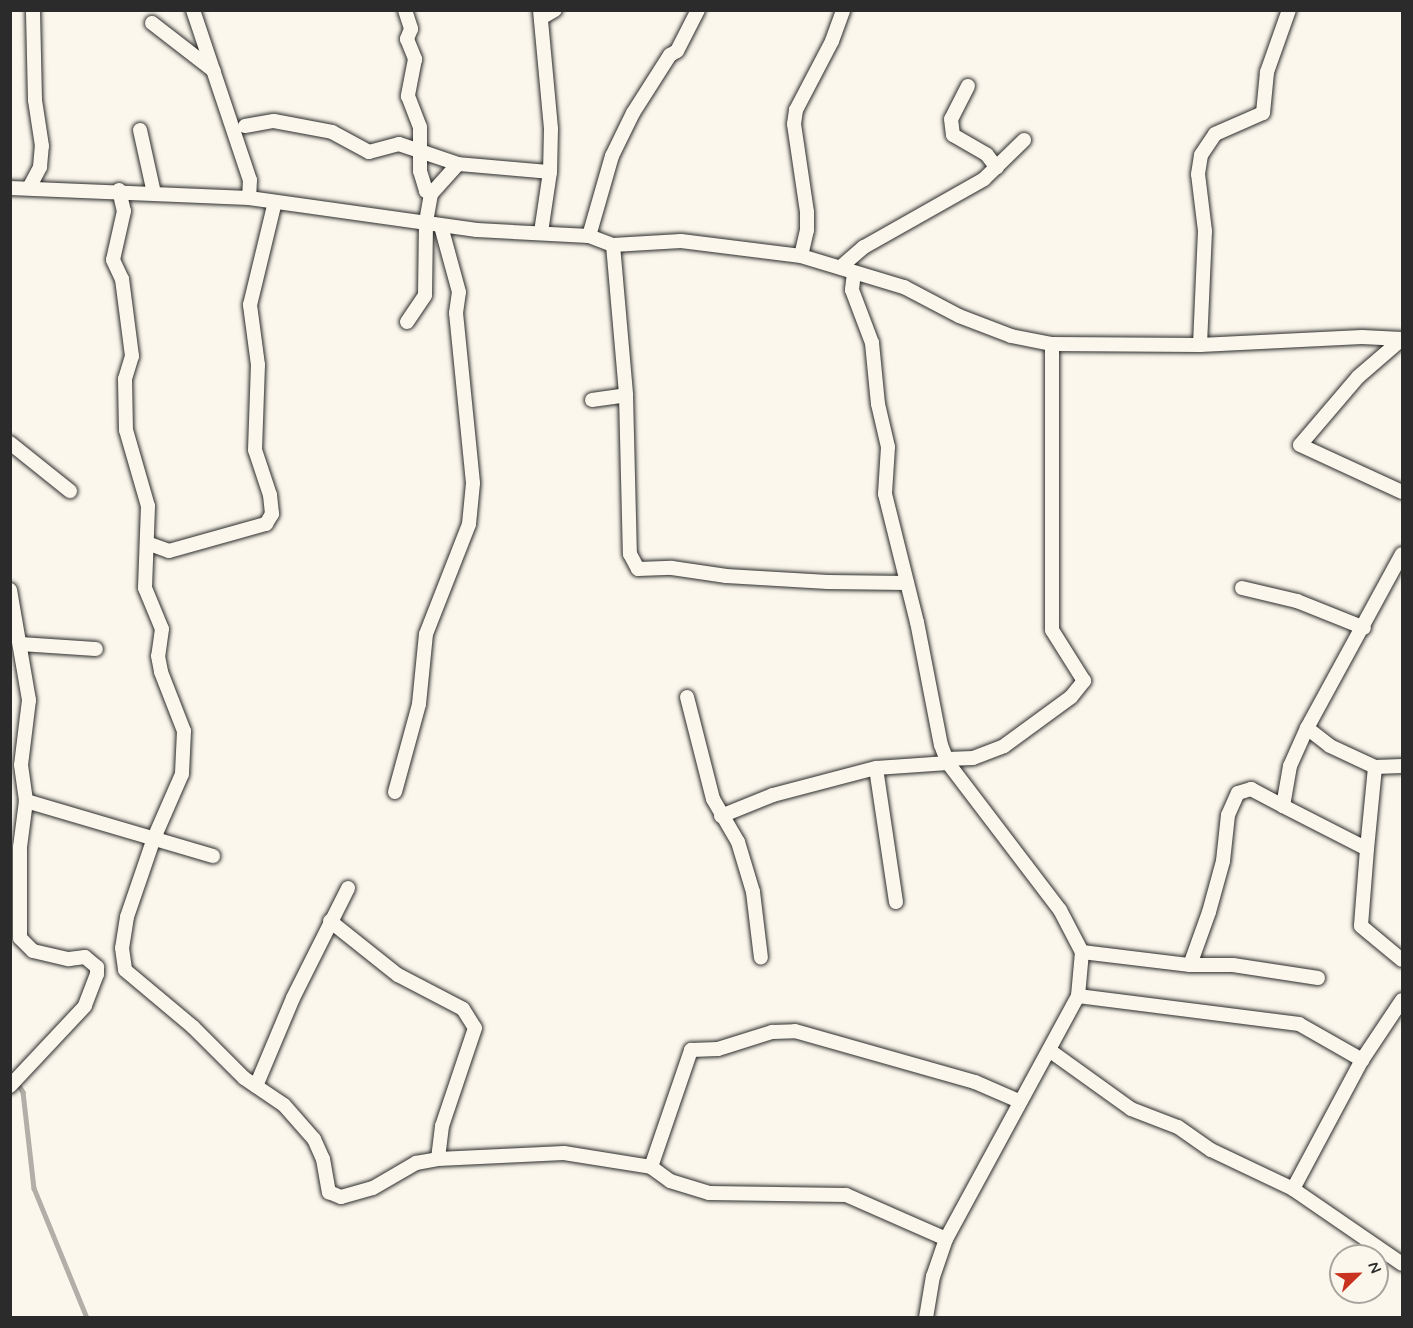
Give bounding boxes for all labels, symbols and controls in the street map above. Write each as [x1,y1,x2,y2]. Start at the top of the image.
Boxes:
north arrow [1329,1244,1389,1304]
text: N [1362,1259,1386,1277]

